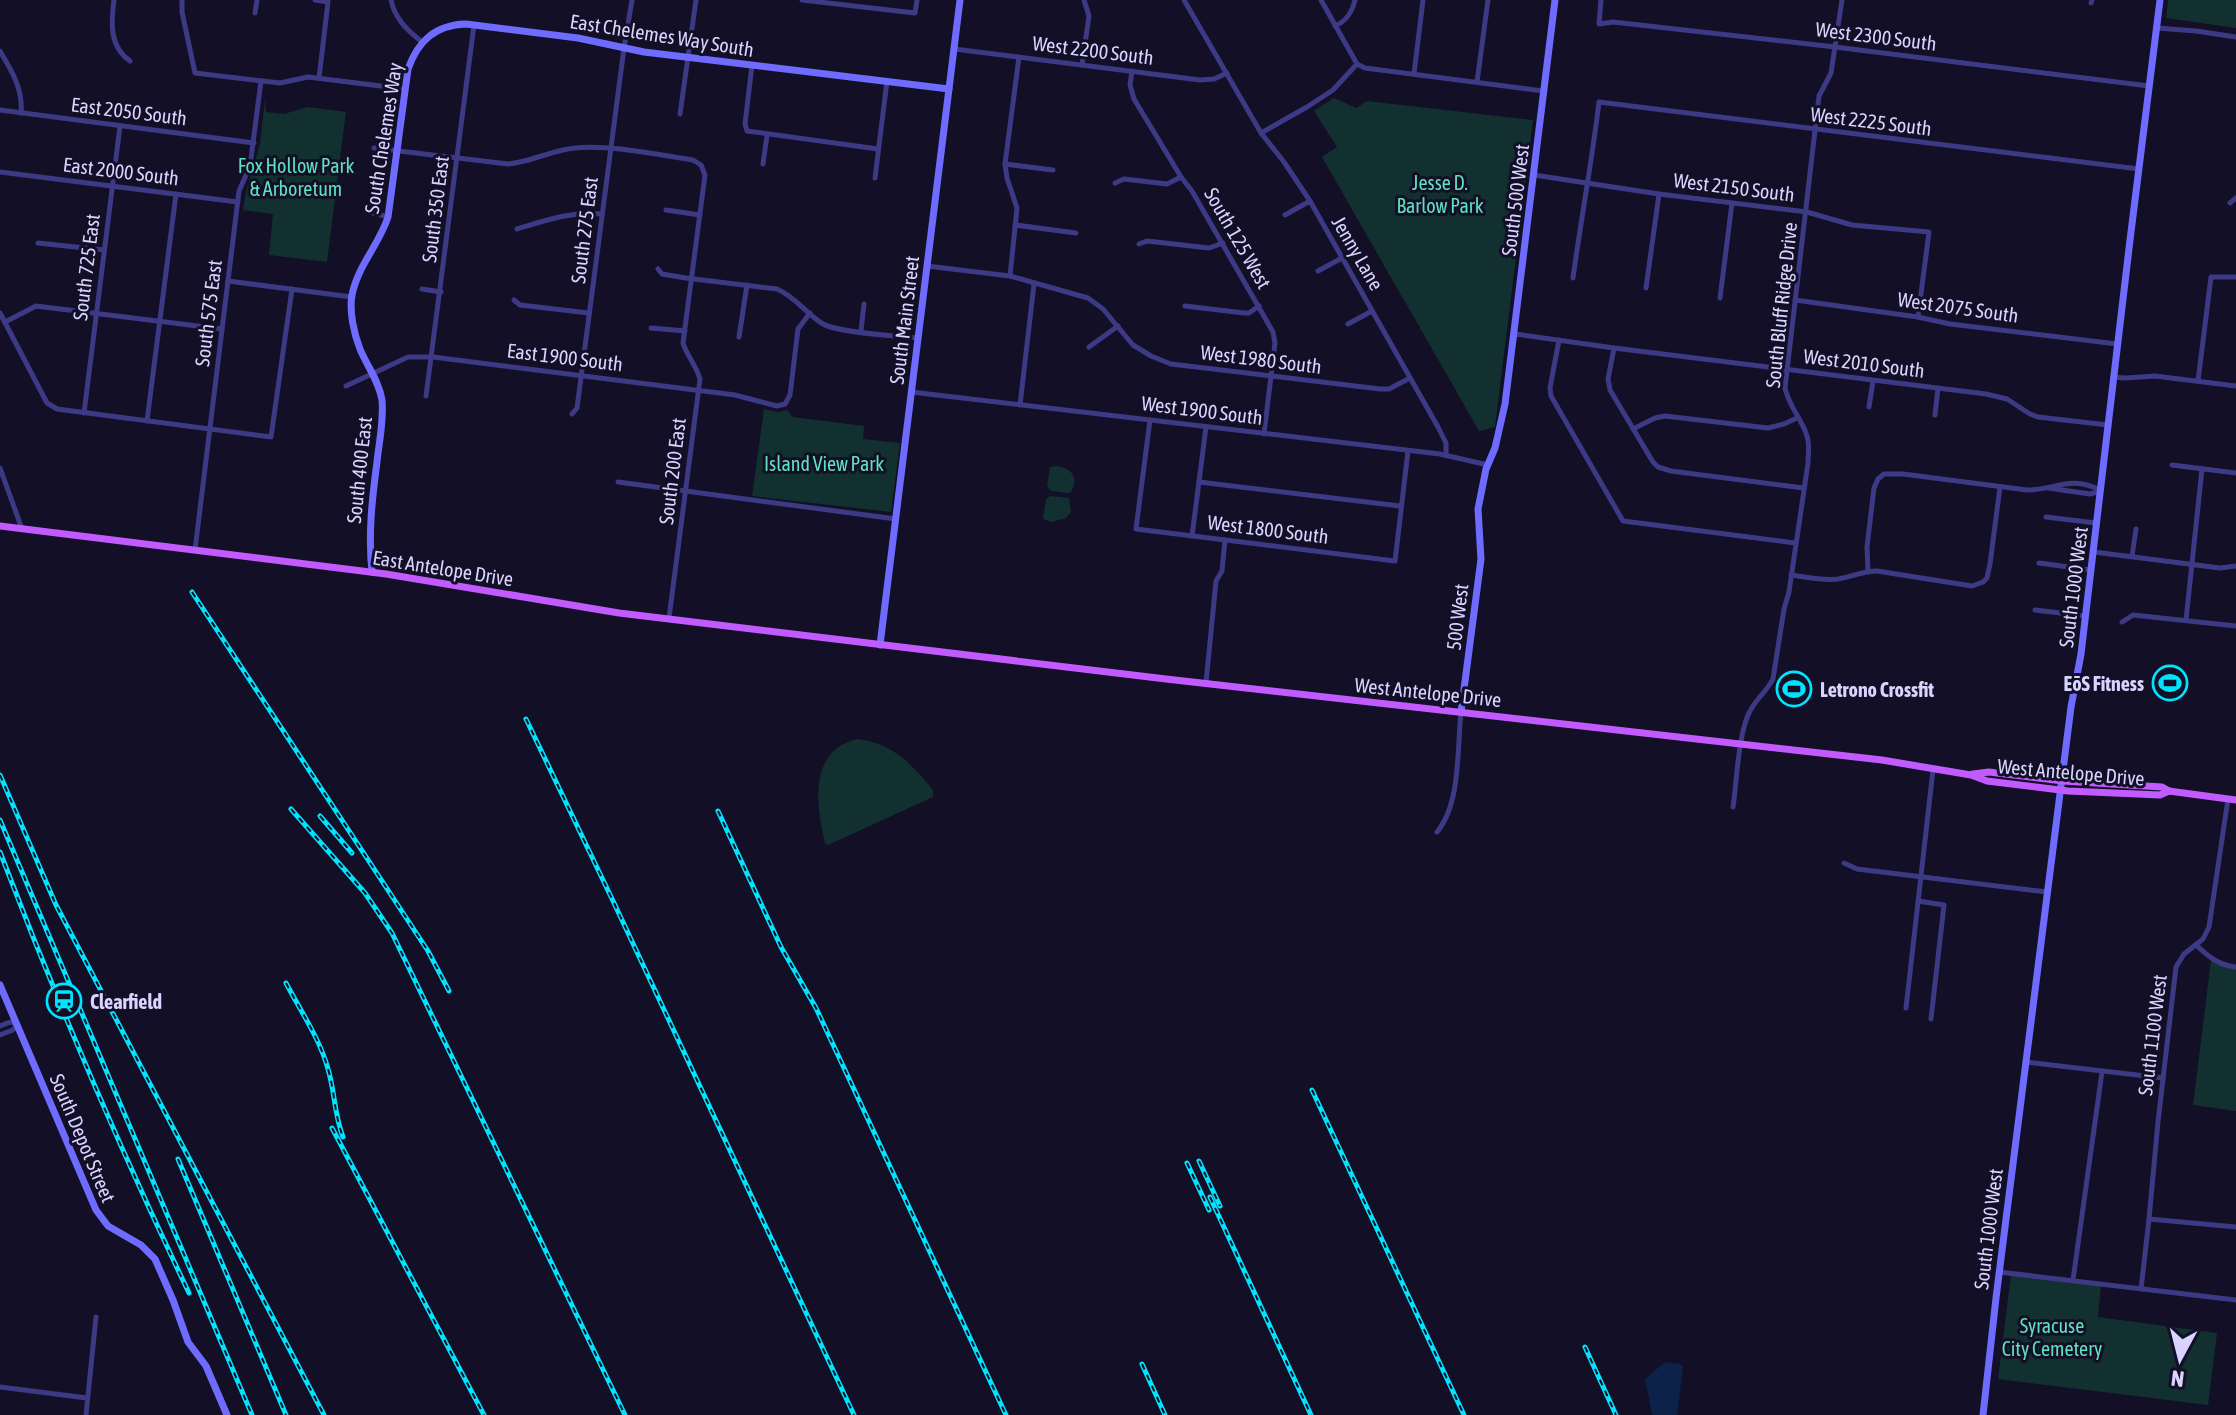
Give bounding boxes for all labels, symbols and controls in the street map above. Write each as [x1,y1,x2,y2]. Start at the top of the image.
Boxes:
street label: East Chelemes Way South [568,9,756,61]
street label: West 2300 South [1814,17,1938,55]
street label: West 2200 South [1031,31,1155,69]
street label: South Chelemes Way [360,61,406,215]
street label: East 2050 South [70,92,188,130]
street label: West 2225 South [1809,102,1933,140]
street label: South 500 West [1497,143,1533,257]
street label: East 2000 South [62,152,180,190]
park label: Fox Hollow Park & Arboretum [238,154,354,200]
street label: South 350 East [417,154,453,264]
street label: West 2150 South [1672,168,1796,206]
park label: Jesse D. Barlow Park [1396,171,1484,217]
street label: South 275 East [566,175,602,285]
street label: South 125 West [1200,184,1276,293]
street label: South 725 East [68,212,104,322]
street label: Jenny Lane [1328,212,1388,294]
street label: South Bluff Ridge Drive [1761,221,1801,389]
street label: South Main Street [885,254,923,386]
street label: South 575 East [190,258,226,368]
street label: West 2075 South [1896,287,2020,327]
street label: East 1900 South [506,338,624,376]
street label: West 1980 South [1199,340,1323,378]
street label: West 2010 South [1802,344,1926,382]
street label: West 1900 South [1140,391,1264,429]
street label: South 400 East [342,415,376,525]
street label: South 200 East [654,416,690,526]
park label: Island View Park [764,452,884,475]
street label: West 1800 South [1206,510,1330,548]
street label: South 1000 West [2054,525,2092,649]
street label: East Antelope Drive [371,546,515,590]
street label: 500 West [1442,582,1473,652]
sports icon: EōS Fitness [2151,664,2189,702]
sports icon: Letrono Crossfit [1775,670,1813,708]
place label: EōS Fitness [2064,672,2144,695]
street label: West Antelope Drive [1354,673,1502,711]
place label: Letrono Crossfit [1820,678,1934,701]
street label: West Antelope Drive [1997,754,2145,790]
street label: South 1100 West [2133,973,2171,1097]
station icon: Clearfield [45,982,83,1020]
place label: Clearfield [90,990,162,1013]
street label: South Depot Street [46,1070,120,1206]
street label: South 1000 West [1969,1167,2007,1291]
park label: Syracuse City Cemetery [2002,1314,2102,1360]
north arrow [2140,1319,2220,1399]
text: N [2170,1365,2186,1393]

